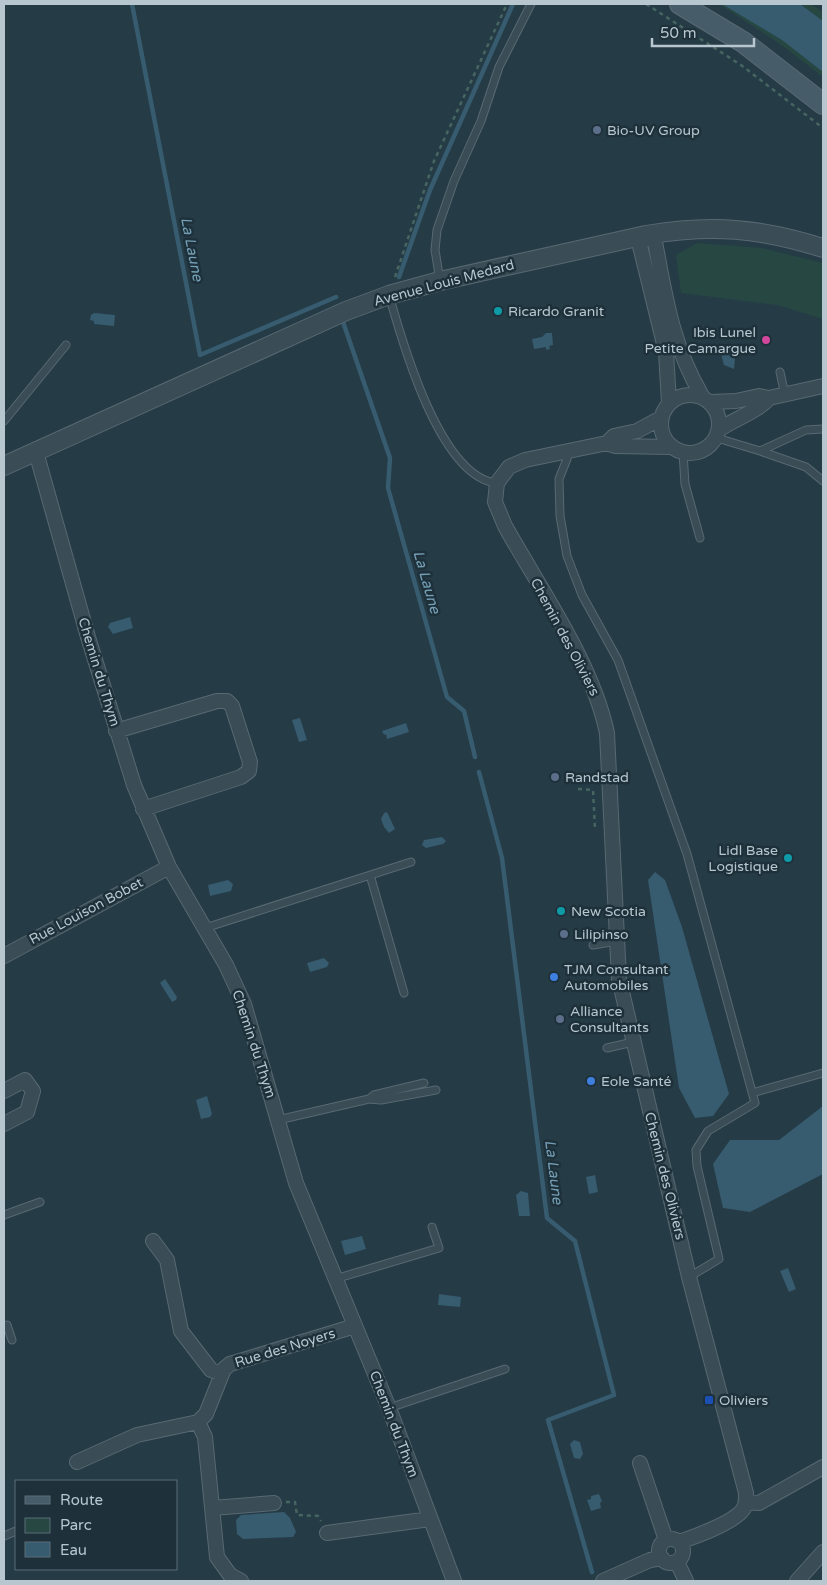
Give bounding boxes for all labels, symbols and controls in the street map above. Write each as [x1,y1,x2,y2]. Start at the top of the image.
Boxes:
scale bar [652,15,754,47]
text: 50 m [660,24,697,42]
place label: Bio-UV Group [607,122,700,139]
marker: Bio-UV Group [591,124,603,136]
water label: La Laune [177,216,207,284]
street label: Avenue Louis Medard [372,256,516,310]
place label: Ricardo Granit [508,303,605,320]
marker: Ricardo Granit [492,305,504,317]
place label: Ibis Lunel Petite Camargue [644,324,756,357]
marker: Ibis Lunel Petite Camargue [760,334,772,346]
water label: La Laune [409,548,445,617]
street label: Chemin des Oliviers [527,575,603,699]
street label: Chemin du Thym [74,616,124,728]
place label: Randstad [565,769,629,786]
marker: Randstad [549,771,561,783]
place label: Lidl Base Logistique [708,842,778,875]
marker: Lidl Base Logistique [782,852,794,864]
street label: Rue Louison Bobet [26,874,146,948]
place label: New Scotia [571,903,646,920]
marker: New Scotia [555,905,567,917]
place label: Lilipinso [574,926,629,943]
marker: Lilipinso [558,928,570,940]
place label: TJM Consultant Automobiles [564,961,669,994]
marker: TJM Consultant Automobiles [548,971,560,983]
street label: Chemin du Thym [228,988,280,1100]
place label: Alliance Consultants [570,1003,649,1036]
marker: Alliance Consultants [554,1013,566,1025]
place label: Eole Santé [601,1073,671,1090]
marker: Eole Santé [585,1075,597,1087]
street label: Chemin des Oliviers [641,1110,689,1242]
water label: La Laune [541,1139,567,1207]
street label: Rue des Noyers [233,1325,338,1371]
street label: Chemin du Thym [366,1368,422,1480]
place label: Oliviers [719,1392,768,1409]
marker: Oliviers [703,1394,715,1406]
legend [15,1480,178,1570]
text: Route [60,1491,103,1509]
text: Parc [60,1516,92,1534]
text: Eau [60,1541,87,1559]

